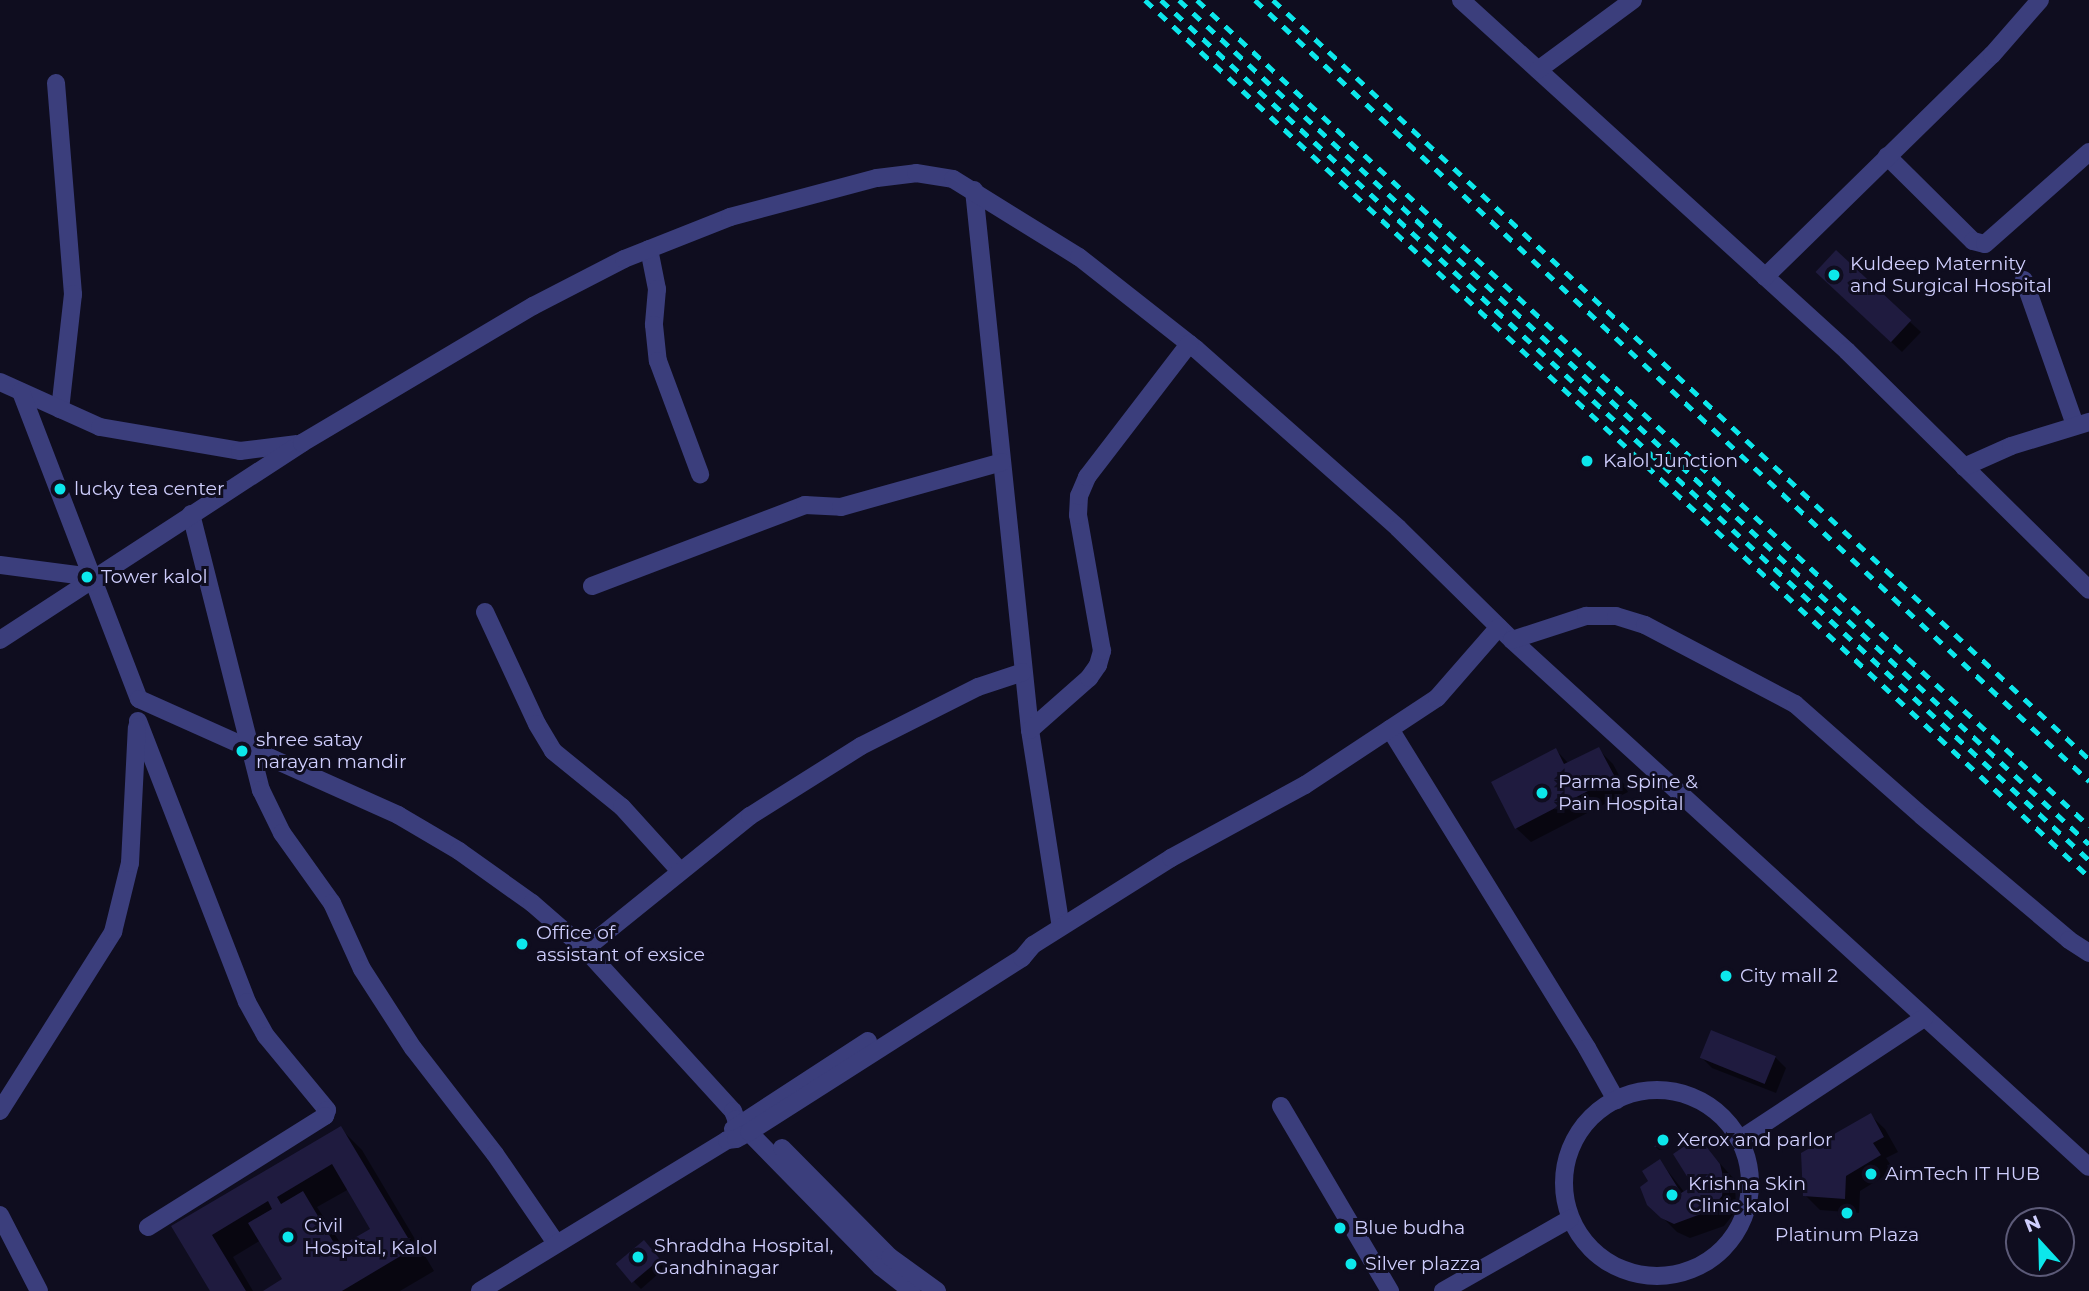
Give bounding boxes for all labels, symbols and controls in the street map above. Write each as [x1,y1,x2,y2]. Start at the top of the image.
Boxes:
place label: Kuldeep Maternity and Surgical Hospital [1850,253,2052,297]
marker: Kuldeep Maternity and Surgical Hospital [1824,265,1844,285]
place label: Kalol Junction [1603,450,1738,472]
marker: Kalol Junction [1577,451,1597,471]
place label: lucky tea center [74,478,225,500]
marker: lucky tea center [52,481,68,497]
place label: Tower kalol [101,566,207,588]
marker: Tower kalol [79,569,95,585]
place label: shree satay narayan mandir [256,729,407,773]
marker: shree satay narayan mandir [234,743,250,759]
place label: Parma Spine & Pain Hospital [1558,771,1698,815]
marker: Parma Spine & Pain Hospital [1532,783,1552,803]
place label: Office of assistant of exsice [536,922,705,966]
marker: Office of assistant of exsice [514,936,530,952]
place label: City mall 2 [1740,965,1838,987]
marker: City mall 2 [1718,968,1734,984]
place label: Xerox and parlor [1677,1129,1833,1151]
marker: Xerox and parlor [1655,1132,1671,1148]
place label: AimTech IT HUB [1885,1163,2040,1185]
marker: AimTech IT HUB [1863,1166,1879,1182]
place label: Krishna Skin Clinic kalol [1688,1173,1806,1217]
marker: Krishna Skin Clinic kalol [1662,1185,1682,1205]
marker: Platinum Plaza [1839,1205,1855,1221]
north arrow [2005,1207,2075,1277]
text: N [2021,1210,2044,1237]
place label: Civil Hospital, Kalol [304,1215,438,1259]
place label: Blue budha [1354,1217,1465,1239]
marker: Blue budha [1332,1220,1348,1236]
place label: Platinum Plaza [1775,1224,1919,1246]
marker: Civil Hospital, Kalol [278,1227,298,1247]
place label: Shraddha Hospital, Gandhinagar [654,1235,834,1279]
marker: Shraddha Hospital, Gandhinagar [628,1247,648,1267]
place label: Silver plazza [1365,1253,1481,1275]
marker: Silver plazza [1343,1256,1359,1272]

